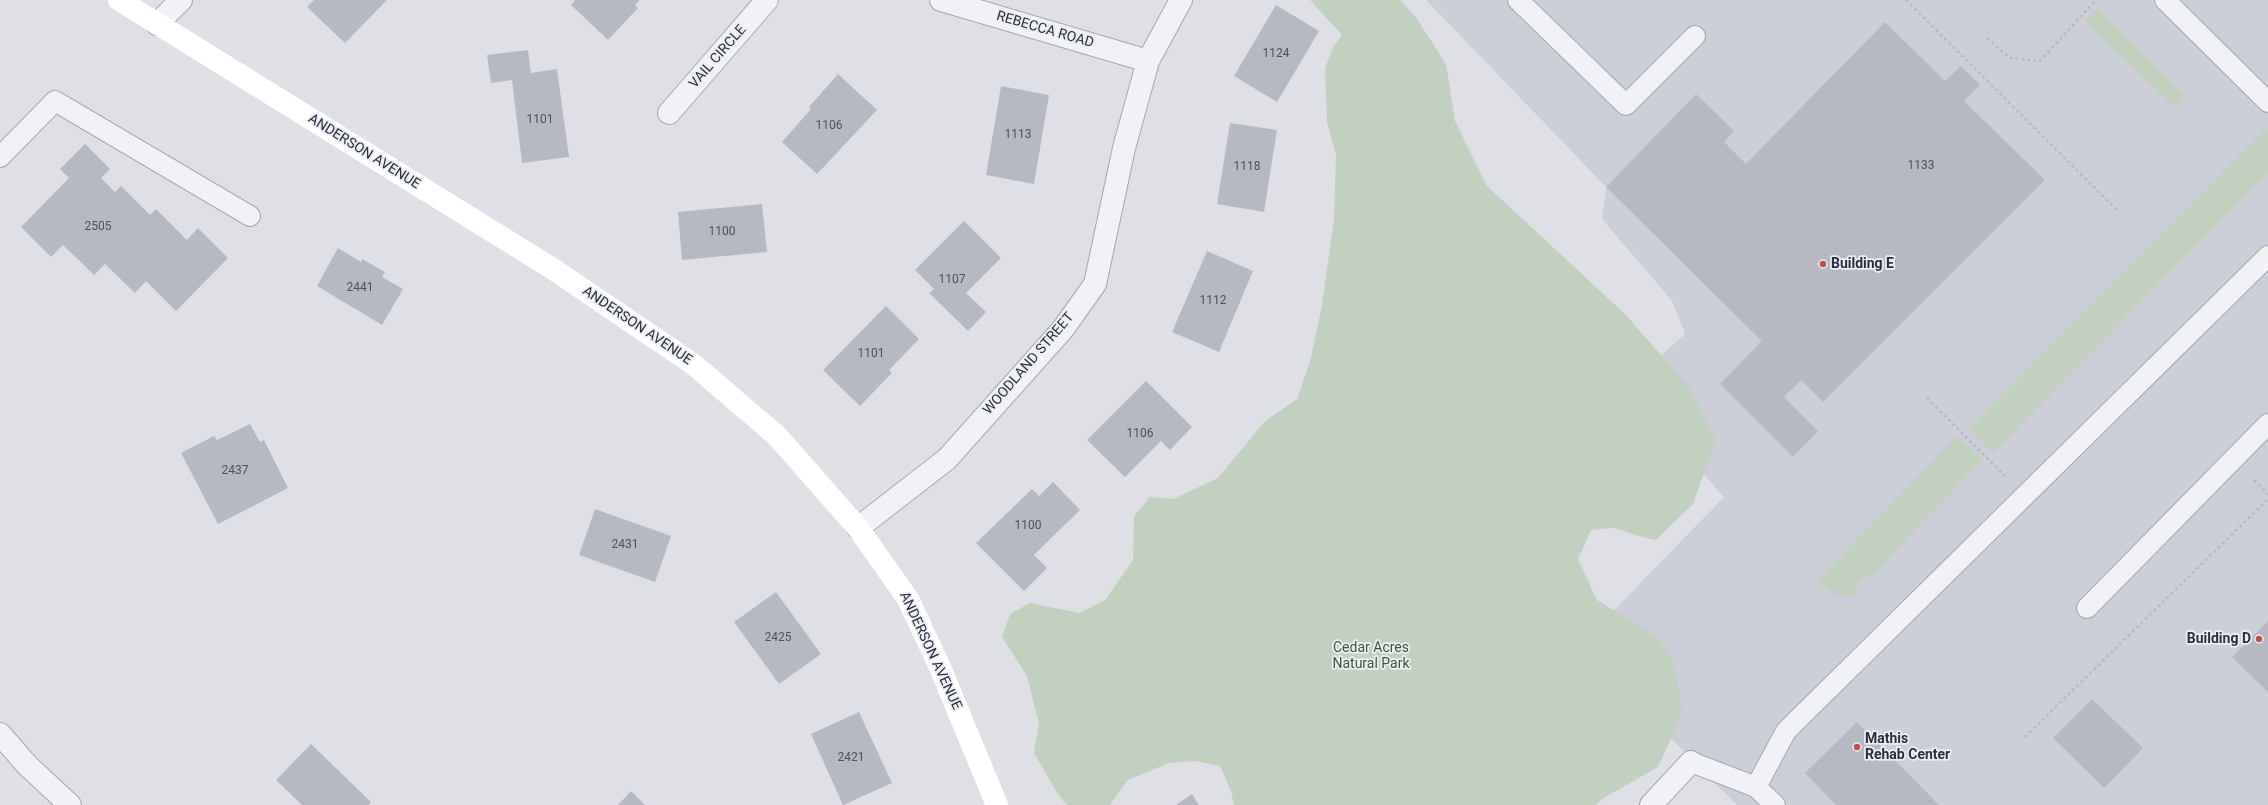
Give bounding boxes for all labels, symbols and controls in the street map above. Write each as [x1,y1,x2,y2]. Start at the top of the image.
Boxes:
street label: REBECCA ROAD [994,8,1096,52]
street label: VAIL CIRCLE [686,22,750,92]
house number: 1124 [1263,47,1289,61]
street label: ANDERSON AVENUE [305,111,423,193]
house number: 1101 [527,113,553,127]
house number: 1106 [816,119,842,133]
house number: 1113 [1005,128,1031,142]
house number: 1133 [1908,159,1934,173]
house number: 1118 [1234,160,1260,174]
house number: 2505 [85,220,111,234]
house number: 1100 [709,225,735,239]
place label: Building E [1831,256,1894,272]
marker: Building E [1818,259,1828,269]
house number: 1107 [939,273,965,287]
house number: 2441 [347,281,373,295]
street label: ANDERSON AVENUE [579,283,695,369]
house number: 1112 [1200,294,1226,308]
street label: WOODLAND STREET [980,309,1078,419]
house number: 1101 [858,347,884,361]
house number: 1106 [1127,427,1153,441]
house number: 2437 [222,464,248,478]
house number: 1100 [1015,519,1041,533]
house number: 2431 [612,538,638,552]
street label: ANDERSON AVENUE [895,589,965,713]
house number: 2425 [765,631,791,645]
place label: Building D [2187,631,2251,647]
marker: Building D [2254,634,2264,644]
park label: Cedar Acres Natural Park [1332,640,1410,672]
place label: Mathis Rehab Center [1865,731,1950,764]
marker: Mathis Rehab Center [1852,742,1862,752]
house number: 2421 [838,751,864,765]

